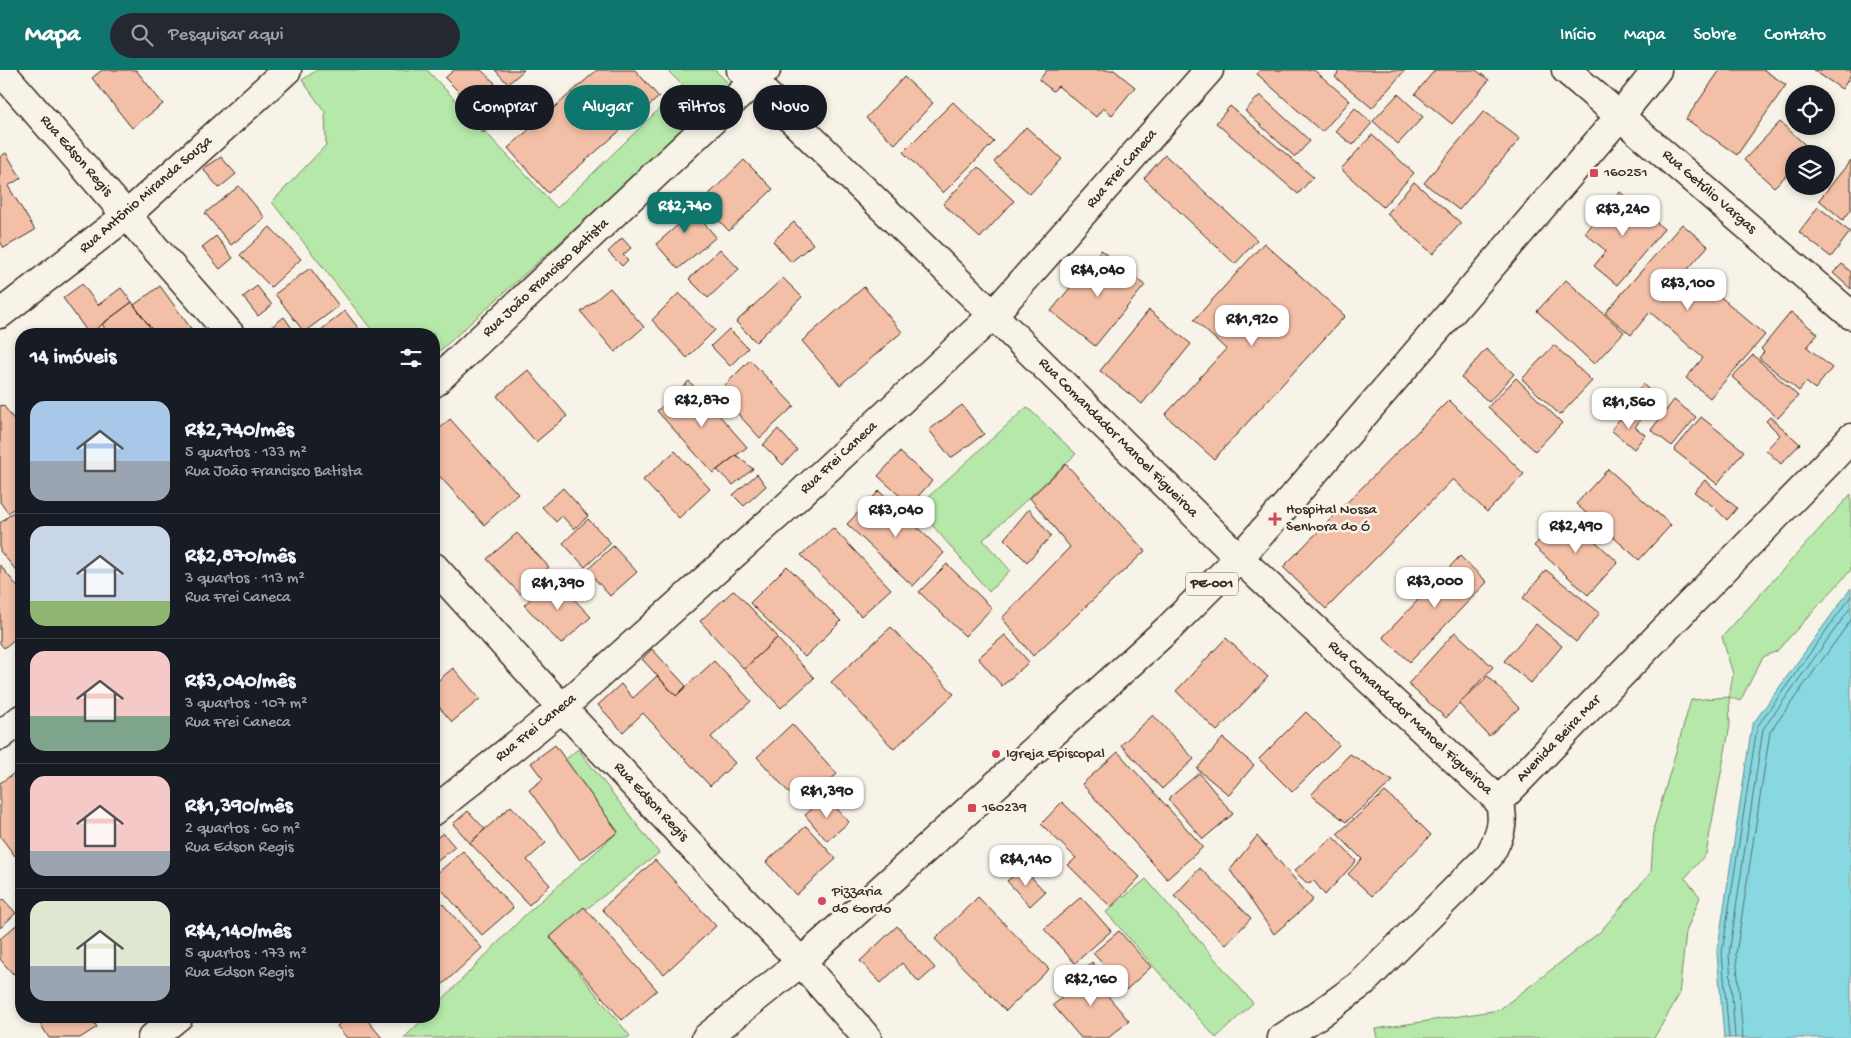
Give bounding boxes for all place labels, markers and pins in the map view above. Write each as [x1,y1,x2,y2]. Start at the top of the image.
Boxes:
place label: 160251 [1603,164,1647,182]
marker: 160251 [1588,167,1600,179]
pin: R$2,740 [639,191,731,234]
pin: R$3,240 [1577,194,1669,237]
pin: R$4,040 [1052,256,1144,298]
pin: R$3,100 [1642,268,1734,311]
pin: R$1,920 [1206,304,1298,347]
pin: R$2,870 [656,386,748,428]
pin: R$1,560 [1583,388,1675,430]
pin: R$3,040 [850,496,942,538]
place label: Hospital Nossa Senhora do Ó [1286,501,1377,536]
marker: Hospital Nossa Senhora do Ó [1268,512,1282,526]
pin: R$2,490 [1530,512,1622,554]
pin: R$3,000 [1389,566,1481,609]
pin: R$1,390 [512,568,604,611]
place label: Igreja Episcopal [1006,745,1105,763]
marker: Igreja Episcopal [990,748,1002,760]
pin: R$1,390 [781,776,873,819]
place label: 160239 [981,799,1027,817]
marker: 160239 [966,802,978,814]
pin: R$4,140 [980,844,1072,887]
place label: Pizzaria do Gordo [831,883,891,918]
marker: Pizzaria do Gordo [816,895,828,907]
pin: R$2,160 [1045,964,1137,1007]

